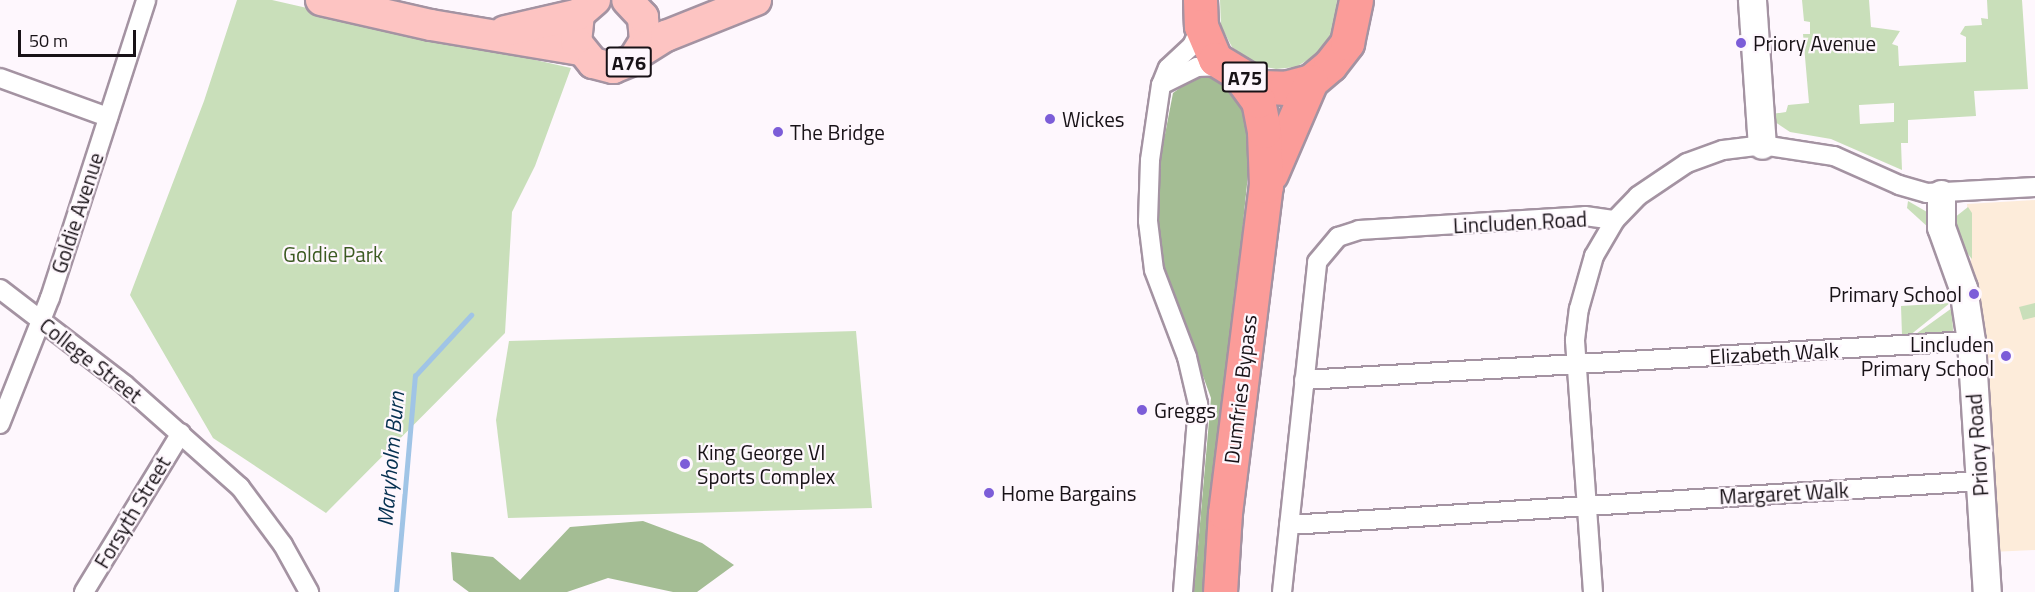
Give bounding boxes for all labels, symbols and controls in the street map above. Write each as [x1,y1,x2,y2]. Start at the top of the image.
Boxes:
scale bar [21,18,140,56]
text: 50 m [29,27,68,54]
place label: Priory Avenue [1753,30,1876,56]
marker: Priory Avenue [1734,36,1748,50]
road number: A76 [605,45,653,79]
road number: A75 [1221,60,1269,94]
place label: Wickes [1062,106,1125,132]
marker: Wickes [1043,112,1057,126]
place label: The Bridge [790,119,885,145]
marker: The Bridge [771,125,785,139]
street label: Goldie Avenue [46,149,108,277]
street label: Lincluden Road [1452,206,1588,238]
park label: Goldie Park [283,241,383,267]
place label: Primary School [1829,281,1962,307]
marker: Primary School [1967,287,1981,301]
street label: College Street [35,312,147,408]
street label: Dumfries Bypass [1218,313,1262,465]
place label: Lincluden Primary School [1861,331,1994,381]
street label: Elizabeth Walk [1709,337,1839,369]
marker: Lincluden Primary School [1999,349,2013,363]
water label: Maryholm Burn [372,391,410,527]
street label: Priory Road [1961,393,1993,497]
place label: Greggs [1154,397,1216,423]
marker: Greggs [1135,403,1149,417]
place label: King George VI Sports Complex [697,439,835,489]
street label: Forsyth Street [89,451,175,573]
marker: King George VI Sports Complex [678,457,692,471]
street label: Margaret Walk [1718,477,1850,509]
place label: Home Bargains [1001,480,1136,506]
marker: Home Bargains [982,486,996,500]

